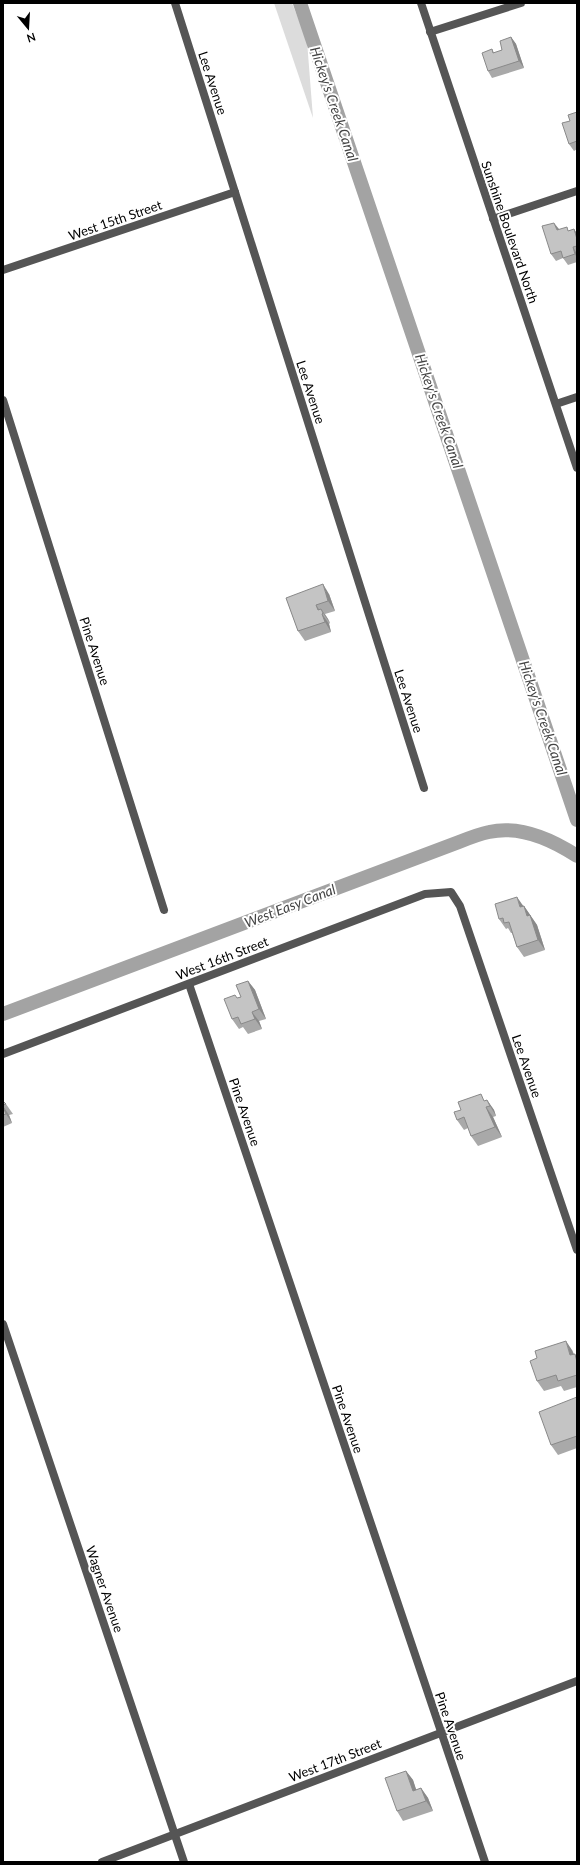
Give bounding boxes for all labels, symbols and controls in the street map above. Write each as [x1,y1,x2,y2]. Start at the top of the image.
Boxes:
north arrow [8,8,48,48]
text: N [25,30,37,45]
water label: Hickey's Creek Canal [307,44,362,164]
street label: Lee Avenue [195,49,231,117]
street label: Sunshine Boulevard North [478,159,542,305]
street label: West 15th Street [66,196,164,243]
water label: Hickey's Creek Canal [412,351,467,471]
street label: Lee Avenue [293,358,329,426]
street label: Pine Avenue [76,615,114,687]
water label: Hickey's Creek Canal [516,658,571,778]
street label: Lee Avenue [391,667,427,735]
water label: West Easy Canal [242,880,338,931]
street label: West 16th Street [173,933,271,983]
street label: Lee Avenue [509,1032,545,1100]
street label: Pine Avenue [226,1076,264,1148]
street label: Pine Avenue [329,1383,367,1455]
street label: Wagner Avenue [83,1544,127,1634]
street label: Pine Avenue [432,1690,470,1762]
street label: West 17th Street [286,1735,384,1785]

